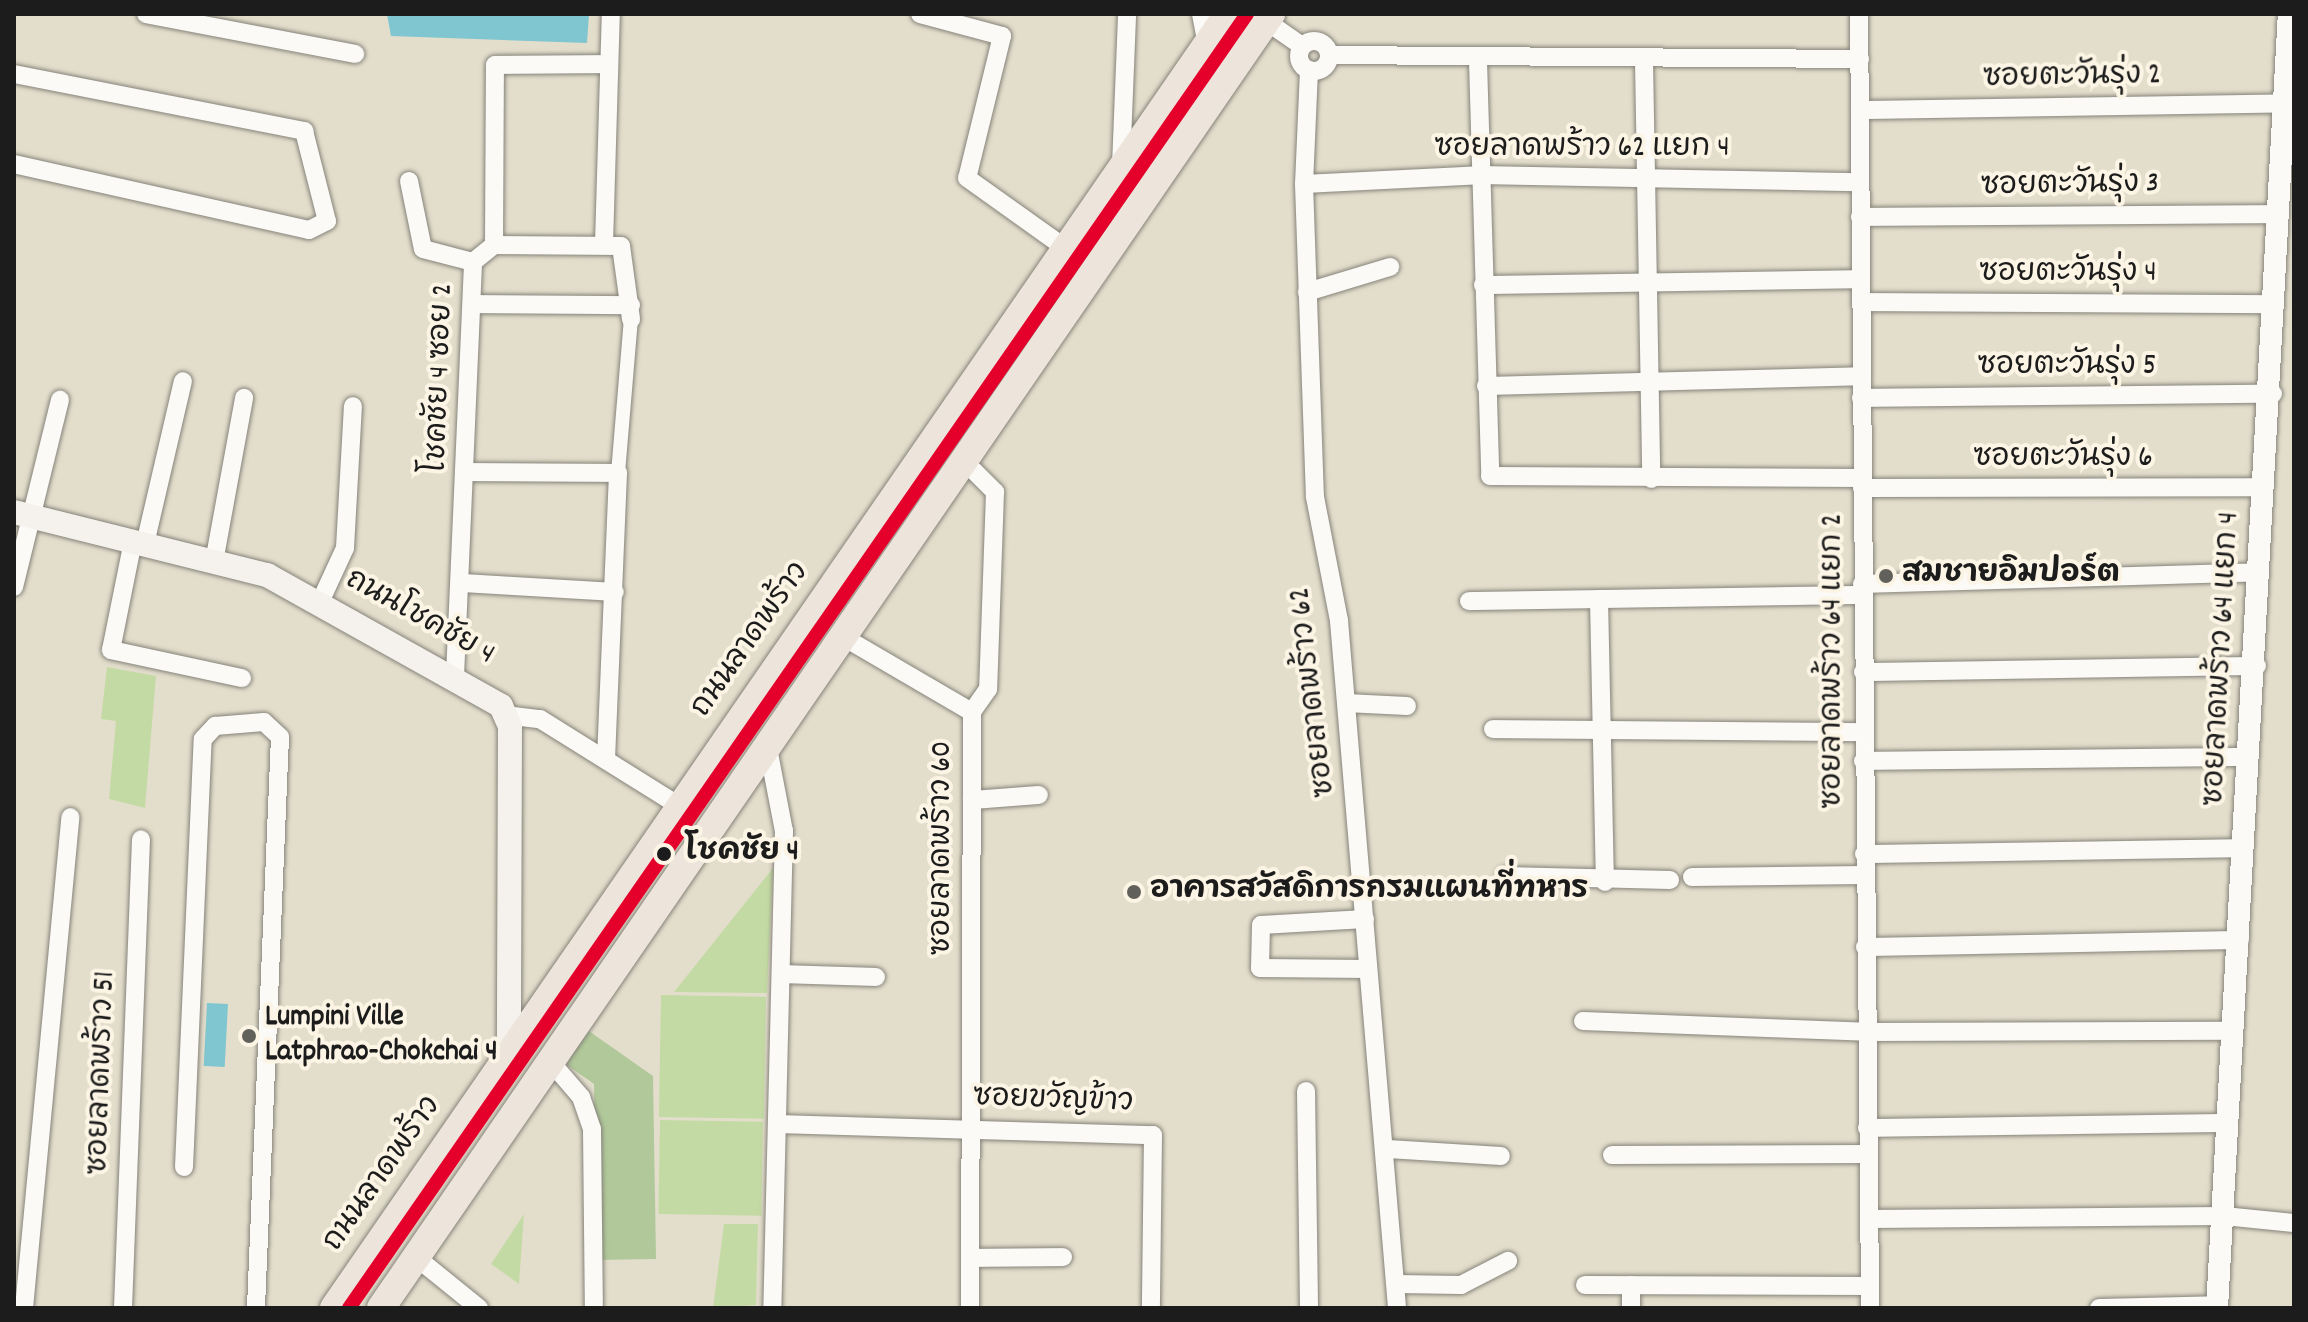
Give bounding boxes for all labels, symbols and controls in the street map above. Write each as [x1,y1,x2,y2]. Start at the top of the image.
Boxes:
street label: ซอยตะวันรุ่ง 2 [1983,59,2161,99]
street label: ซอยลาดพร้าว 62 แยก 4 [1434,132,1730,168]
street label: ซอยตะวันรุ่ง 3 [1981,167,2159,207]
street label: ซอยตะวันรุ่ง 4 [1979,257,2157,293]
street label: โชคชัย 4 ซอย 2 [421,283,463,473]
street label: ซอยตะวันรุ่ง 5 [1978,350,2156,386]
street label: ซอยตะวันรุ่ง 6 [1973,442,2153,478]
street label: ซอยลาดพร้าว 64 แยก 4 [2198,511,2250,807]
street label: ซอยลาดพร้าว 64 แยก 2 [1817,513,1853,809]
street label: ถนนลาดพร้าว [685,557,819,725]
place label: สมชายอิมปอร์ต [1902,558,2120,594]
street label: ถนนโชคชัย 4 [338,563,500,675]
marker: สมชายอิมปอร์ต [1877,567,1895,585]
street label: ซอยลาดพร้าว 62 [1284,585,1346,799]
street label: ซอยลาดพร้าว 60 [926,741,962,955]
place label: โชคชัย 4 [685,836,799,872]
marker: โชคชัย 4 [650,840,678,868]
place label: อาคารสวัสดิการกรมแผนที่ทหาร [1150,874,1588,910]
marker: อาคารสวัสดิการกรมแผนที่ทหาร [1125,883,1143,901]
street label: ซอยลาดพร้าว 51 [82,971,126,1175]
place label: Lumpini Ville Latphrao-Chokchai 4 [265,1001,498,1072]
marker: Lumpini Ville Latphrao-Chokchai 4 [240,1027,258,1045]
street label: ซอยขวัญข้าว [972,1081,1134,1123]
street label: ถนนลาดพร้าว [317,1091,451,1259]

